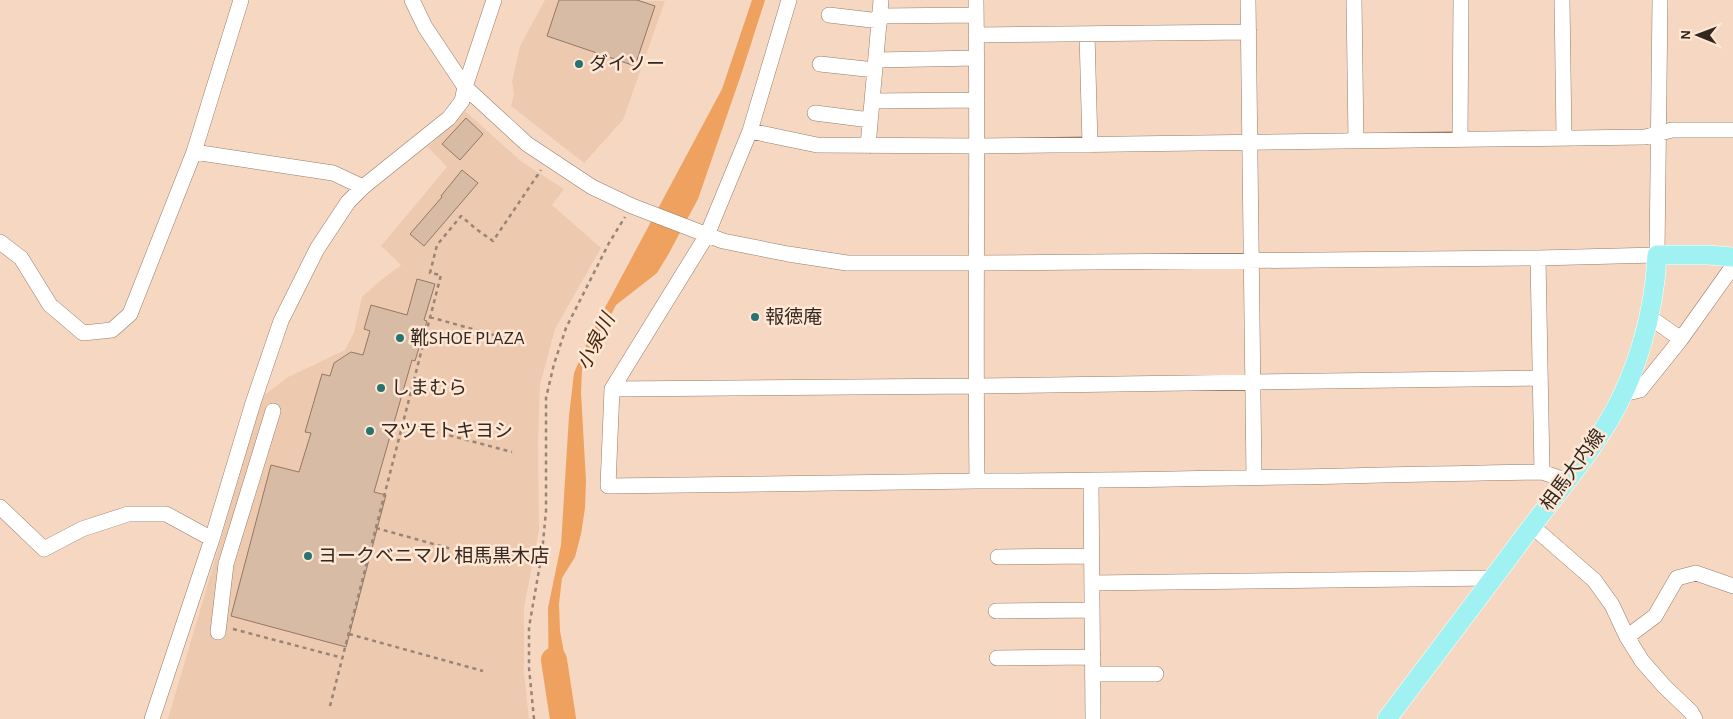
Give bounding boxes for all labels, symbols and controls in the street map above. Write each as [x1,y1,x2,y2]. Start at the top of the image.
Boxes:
north arrow [1673,10,1723,60]
text: N [1679,30,1693,40]
place label: ダイソー [589,53,665,74]
marker: ダイソー [573,58,585,70]
place label: 報徳庵 [765,307,822,327]
water label: 小泉川 [573,308,619,373]
marker: 報徳庵 [749,311,761,323]
place label: 靴SHOE PLAZA [410,328,525,348]
marker: 靴SHOE PLAZA [394,332,406,344]
place label: しまむら [391,378,467,398]
marker: しまむら [375,382,387,394]
place label: マツモトキヨシ [380,421,513,441]
marker: マツモトキヨシ [364,425,376,437]
street label: 相馬大内線 [1536,425,1609,514]
place label: ヨークベニマル 相馬黒木店 [318,545,549,566]
marker: ヨークベニマル 相馬黒木店 [302,550,314,562]

